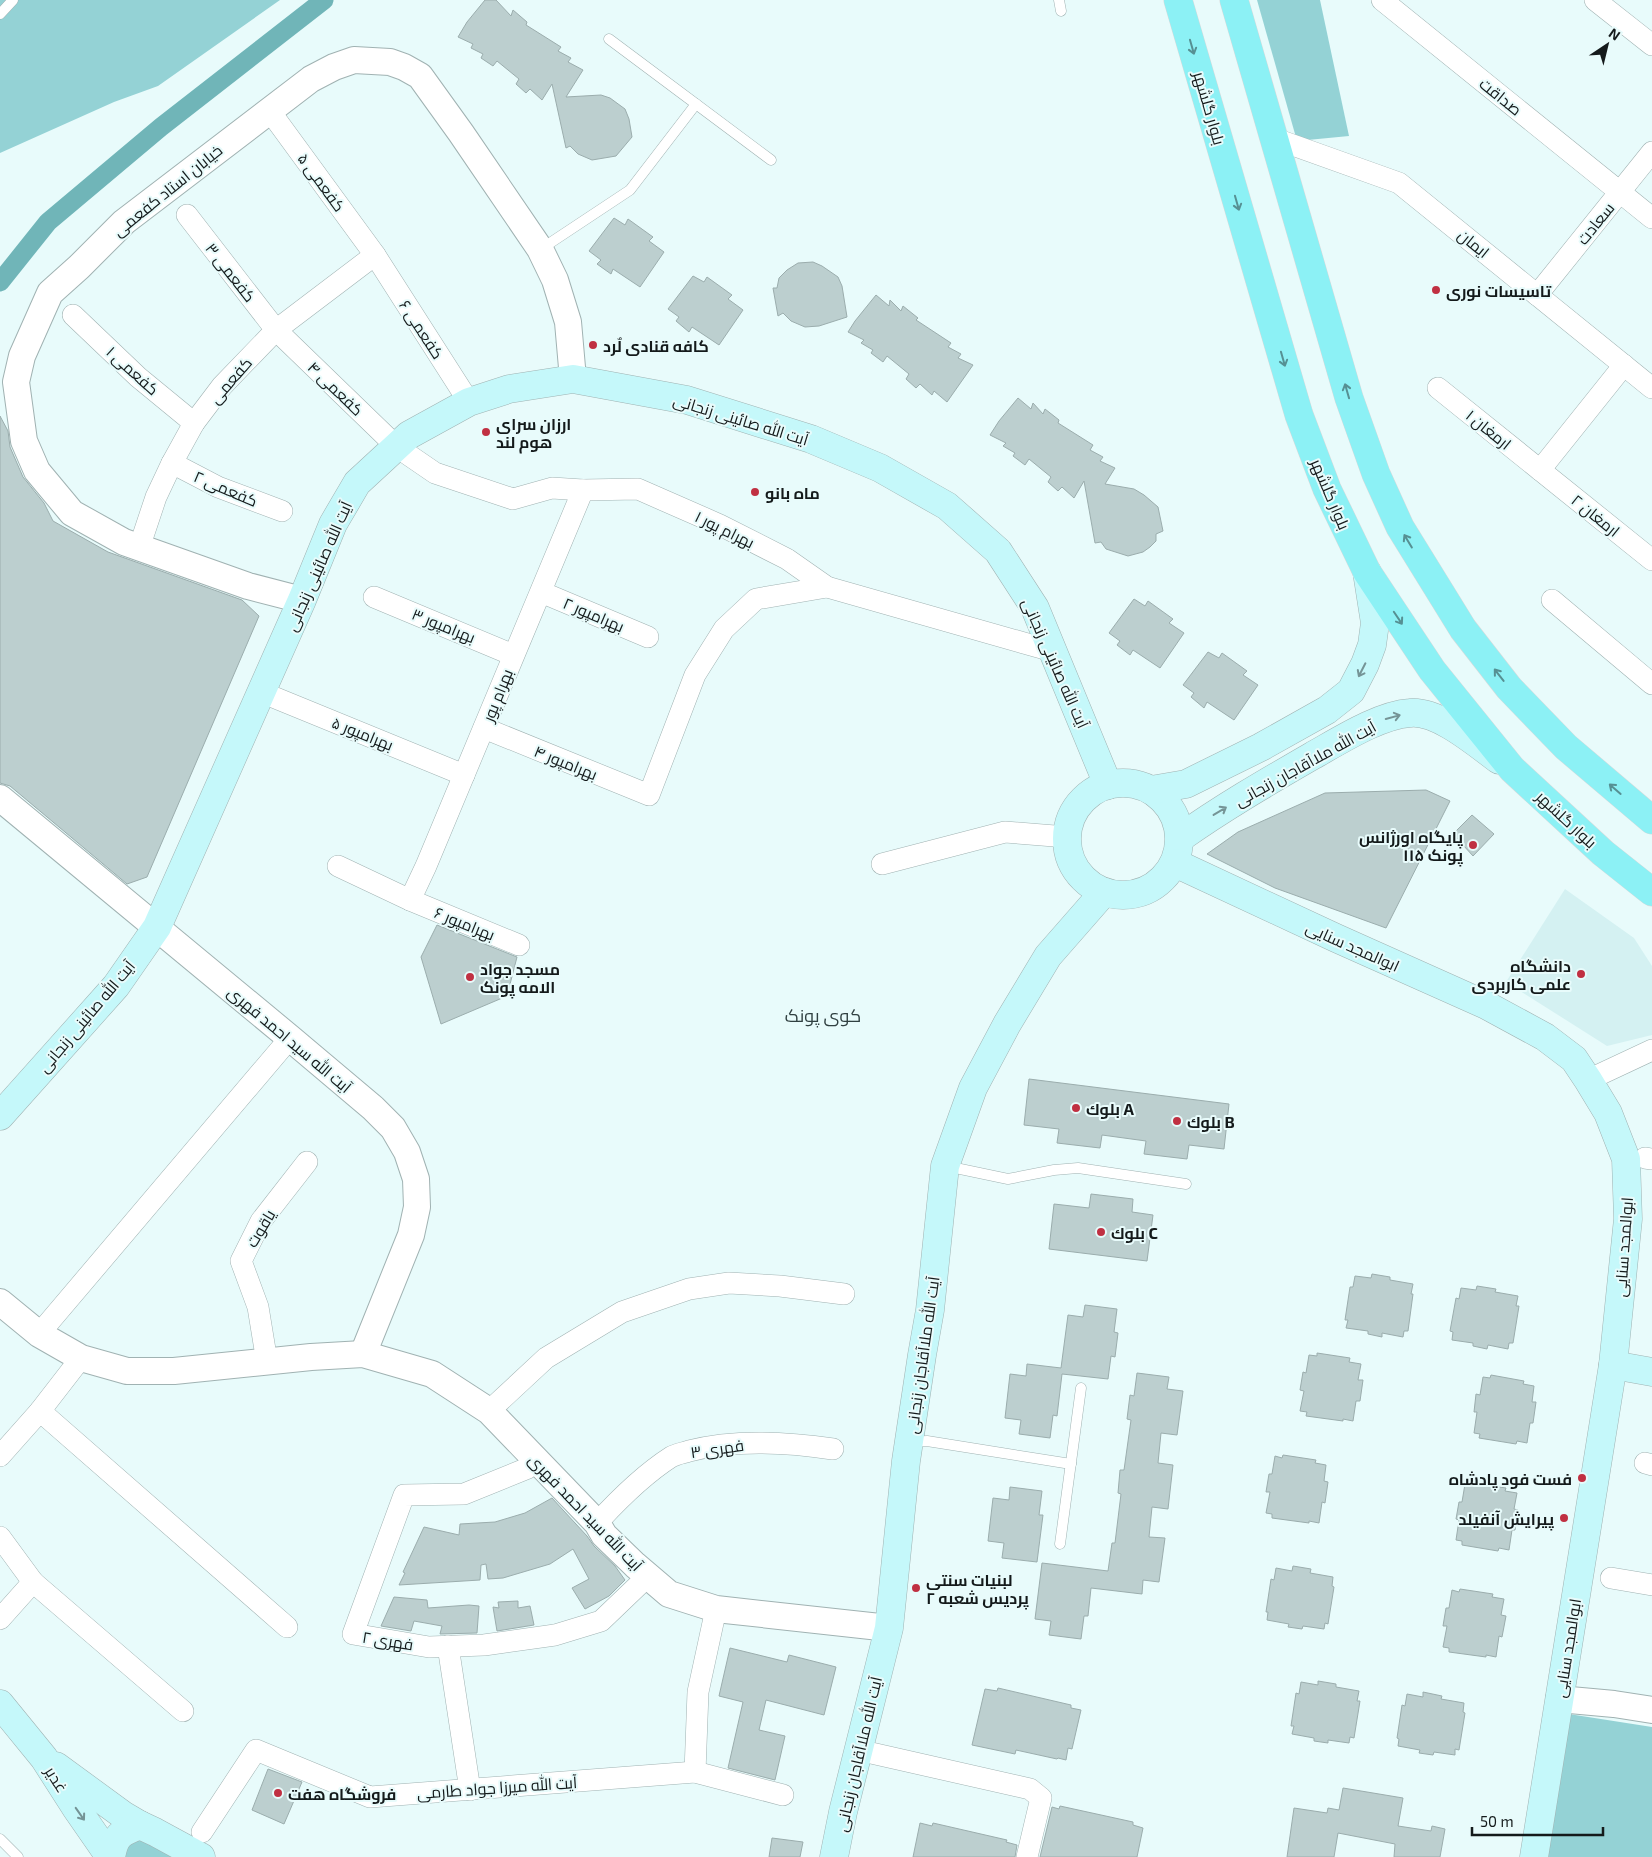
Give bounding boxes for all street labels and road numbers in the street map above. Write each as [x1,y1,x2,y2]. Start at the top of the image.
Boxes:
street label: بلوار گلشهر [1188,68,1230,147]
street label: صداقت [1476,73,1526,119]
street label: خیابان استاد کفعمی [109,140,227,241]
street label: کفعمی ۵ [293,149,350,216]
street label: سعادت [1572,198,1618,248]
street label: ایمان [1453,225,1493,263]
street label: کفعمی ۳ [200,239,260,307]
street label: کفعمی ۶ [394,296,448,363]
street label: کفعمی ۱ [102,342,163,400]
street label: کفعمی [205,353,257,408]
street label: کفعمی ۴ [303,357,368,420]
street label: آیت الله صائینی زنجانی [670,389,812,451]
street label: ارمغان ۱ [1461,405,1516,455]
street label: بلوار گلشهر [1305,455,1354,533]
street label: کفعمی ۲ [191,466,261,512]
street label: ارمغان ۲ [1567,490,1624,542]
street label: آیت الله صائینی زنجانی [281,497,357,635]
street label: بهرام پور ۱ [691,506,758,554]
street label: بهرامپور ۲ [560,593,627,637]
street label: آیت الله صائینی زنجانی [1017,595,1094,732]
street label: بهرامپور ۳ [409,604,479,648]
street label: بهرام پور [477,666,519,726]
street label: بهرامپور ۵ [329,712,397,756]
street label: آیت الله ملاآقاجان زنجانی [1231,716,1381,812]
street label: بهرامپور ۴ [531,741,600,785]
street label: بلوار گلشهر [1531,786,1601,853]
street label: بهرامپور ۶ [431,902,498,946]
street label: ابوالمجد سنایی [1303,917,1403,977]
street label: آیت الله صائینی زنجانی [34,956,140,1077]
street label: آیت الله سید احمد فهری [223,982,356,1098]
street label: ابوالمجد سنایی [1610,1196,1638,1298]
street label: یاقوت [241,1205,280,1251]
street label: آیت الله ملاآقاجان زنجانی [902,1274,945,1435]
street label: فهری ۳ [689,1435,745,1463]
street label: آیت الله سید احمد فهری [524,1449,647,1576]
street label: ابوالمجد سنایی [1550,1597,1586,1699]
street label: فهری ۲ [361,1627,415,1655]
street label: آیت الله ملاآقاجان زنجانی [831,1674,887,1834]
street label: غدیر [40,1762,72,1796]
street label: آیت الله میرزا جواد طارمی [416,1772,579,1804]

